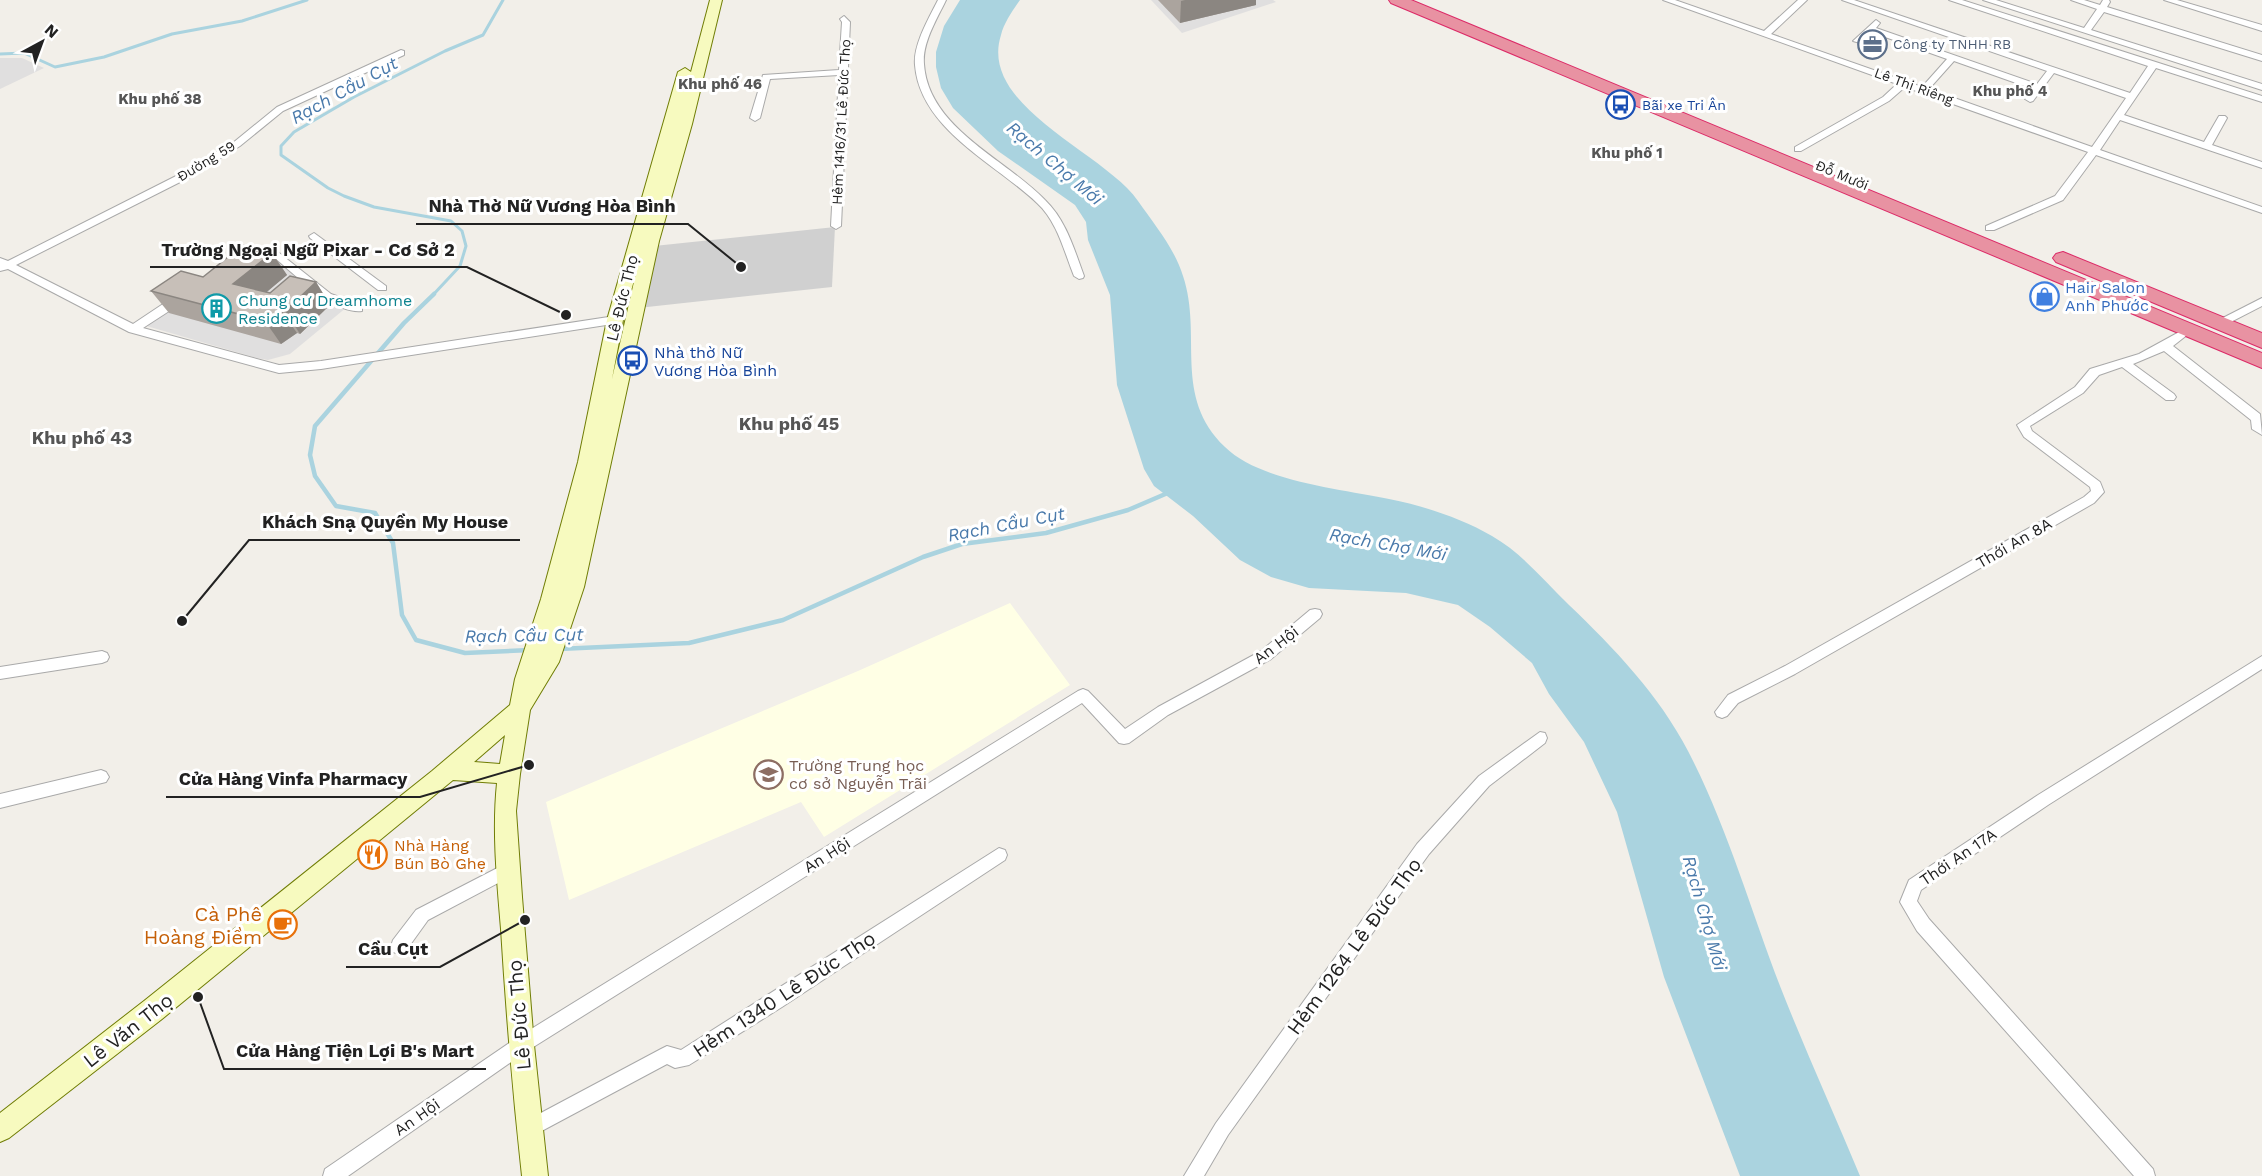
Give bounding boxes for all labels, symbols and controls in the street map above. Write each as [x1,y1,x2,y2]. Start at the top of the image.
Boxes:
north arrow [12,12,72,72]
text: N [41,20,62,42]
office icon: Công ty TNHH RB [1856,28,1888,60]
place label: Công ty TNHH RB [1893,36,2011,52]
street label: Hẻm 1416/31 Lê Đức Thọ [829,39,853,205]
water label: Rạch Cầu Cụt [287,52,402,128]
street label: Lê Thị Riêng [1872,64,1956,108]
district label: Khu phố 46 [678,75,762,93]
district label: Khu phố 4 [1973,82,2048,100]
bus stop icon: Bãi xe Tri Ân [1605,89,1637,121]
district label: Khu phố 38 [118,90,202,108]
place label: Bãi xe Tri Ân [1642,97,1726,113]
water label: Rạch Chợ Mới [1003,117,1108,210]
street label: Đường 59 [174,137,238,185]
district label: Khu phố 1 [1591,144,1663,162]
street label: Đỗ Mười [1813,157,1871,193]
callout: Nhà Thờ Nữ Vương Hòa Bình [416,188,688,224]
text: Nhà Thờ Nữ Vương Hòa Bình [428,195,676,216]
callout: Trường Ngoại Ngữ Pixar - Cơ Sở 2 [150,231,467,267]
text: Trường Ngoại Ngữ Pixar - Cơ Sở 2 [161,239,455,260]
street label: Lê Đức Thọ [602,253,642,343]
place label: Hair Salon Anh Phước [2065,278,2149,315]
shop icon: Hair Salon Anh Phước [2028,280,2060,312]
place label: Chung cư Dreamhome Residence [238,291,412,328]
building icon: Chung cư Dreamhome Residence [201,293,233,325]
place label: Nhà thờ Nữ Vương Hòa Bình [654,343,777,380]
bus stop icon: Nhà thờ Nữ Vương Hòa Bình [617,345,649,377]
district label: Khu phố 45 [739,413,839,434]
district label: Khu phố 43 [32,427,132,448]
water label: Rạch Cầu Cụt [946,502,1067,546]
callout: Khách Snạ Quyền My House [249,504,520,540]
text: Khách Snạ Quyền My House [262,511,508,532]
street label: Thới An 8A [1973,513,2056,572]
water label: Rạch Chợ Mới [1328,523,1450,565]
street label: An Hội [1250,622,1302,668]
water label: Rạch Cầu Cụt [464,623,584,647]
place label: Trường Trung học cơ sở Nguyễn Trãi [789,756,927,793]
school or university icon: Trường Trung học cơ sở Nguyễn Trãi [752,758,784,790]
callout: Cửa Hàng Vinfa Pharmacy [166,761,420,797]
text: Cửa Hàng Vinfa Pharmacy [179,768,408,789]
street label: Thới An 17A [1916,824,2000,890]
street label: An Hội [800,833,854,877]
place label: Nhà Hàng Bún Bò Ghẹ [394,836,486,873]
restaurant icon: Nhà Hàng Bún Bò Ghẹ [357,838,389,870]
street label: Hẻm 1264 Lê Đức Thọ [1282,853,1426,1039]
water label: Rạch Chợ Mới [1679,853,1732,974]
place label: Cà Phê Hoàng Điềm [144,902,262,949]
cafe icon: Cà Phê Hoàng Điềm [267,909,299,941]
street label: Hẻm 1340 Lê Đức Thọ [688,926,880,1062]
callout: Cầu Cụt [346,931,440,967]
text: Cầu Cụt [358,938,428,959]
street label: Lê Đức Thọ [502,959,536,1071]
street label: Lê Văn Thọ [78,988,178,1072]
callout: Cửa Hàng Tiện Lợi B's Mart [224,1033,486,1069]
text: Cửa Hàng Tiện Lợi B's Mart [236,1040,474,1061]
street label: An Hội [390,1094,444,1140]

